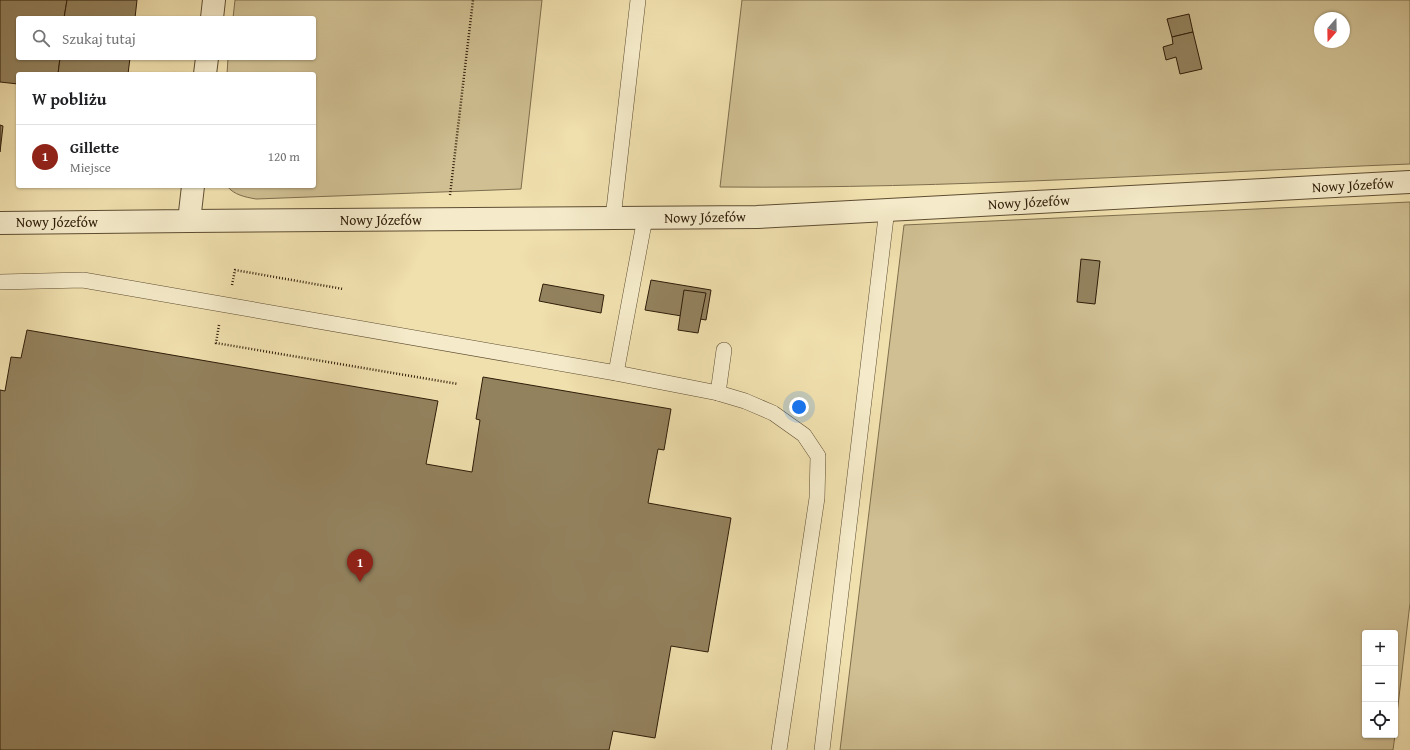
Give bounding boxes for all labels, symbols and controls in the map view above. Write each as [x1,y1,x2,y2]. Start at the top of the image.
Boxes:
north arrow [1314,12,1350,48]
search box [16,16,316,60]
icon: search [30,27,52,49]
text: Szukaj tutaj [62,28,136,49]
text: W pobliżu [32,86,107,111]
text: Gillette [70,137,119,158]
text: 1 [42,147,48,166]
text: 120 m [268,147,300,166]
text: Miejsce [70,158,111,177]
street label: Nowy Józefów [1312,173,1394,197]
street label: Nowy Józefów [988,190,1070,214]
street label: Nowy Józefów [664,206,746,228]
street label: Nowy Józefów [340,210,422,230]
street label: Nowy Józefów [16,212,98,232]
your location [789,397,809,417]
pin: 1 [347,549,373,582]
map controls [1362,630,1398,738]
button: + [1362,630,1398,666]
button: − [1362,666,1398,702]
button: locate [1362,702,1398,738]

